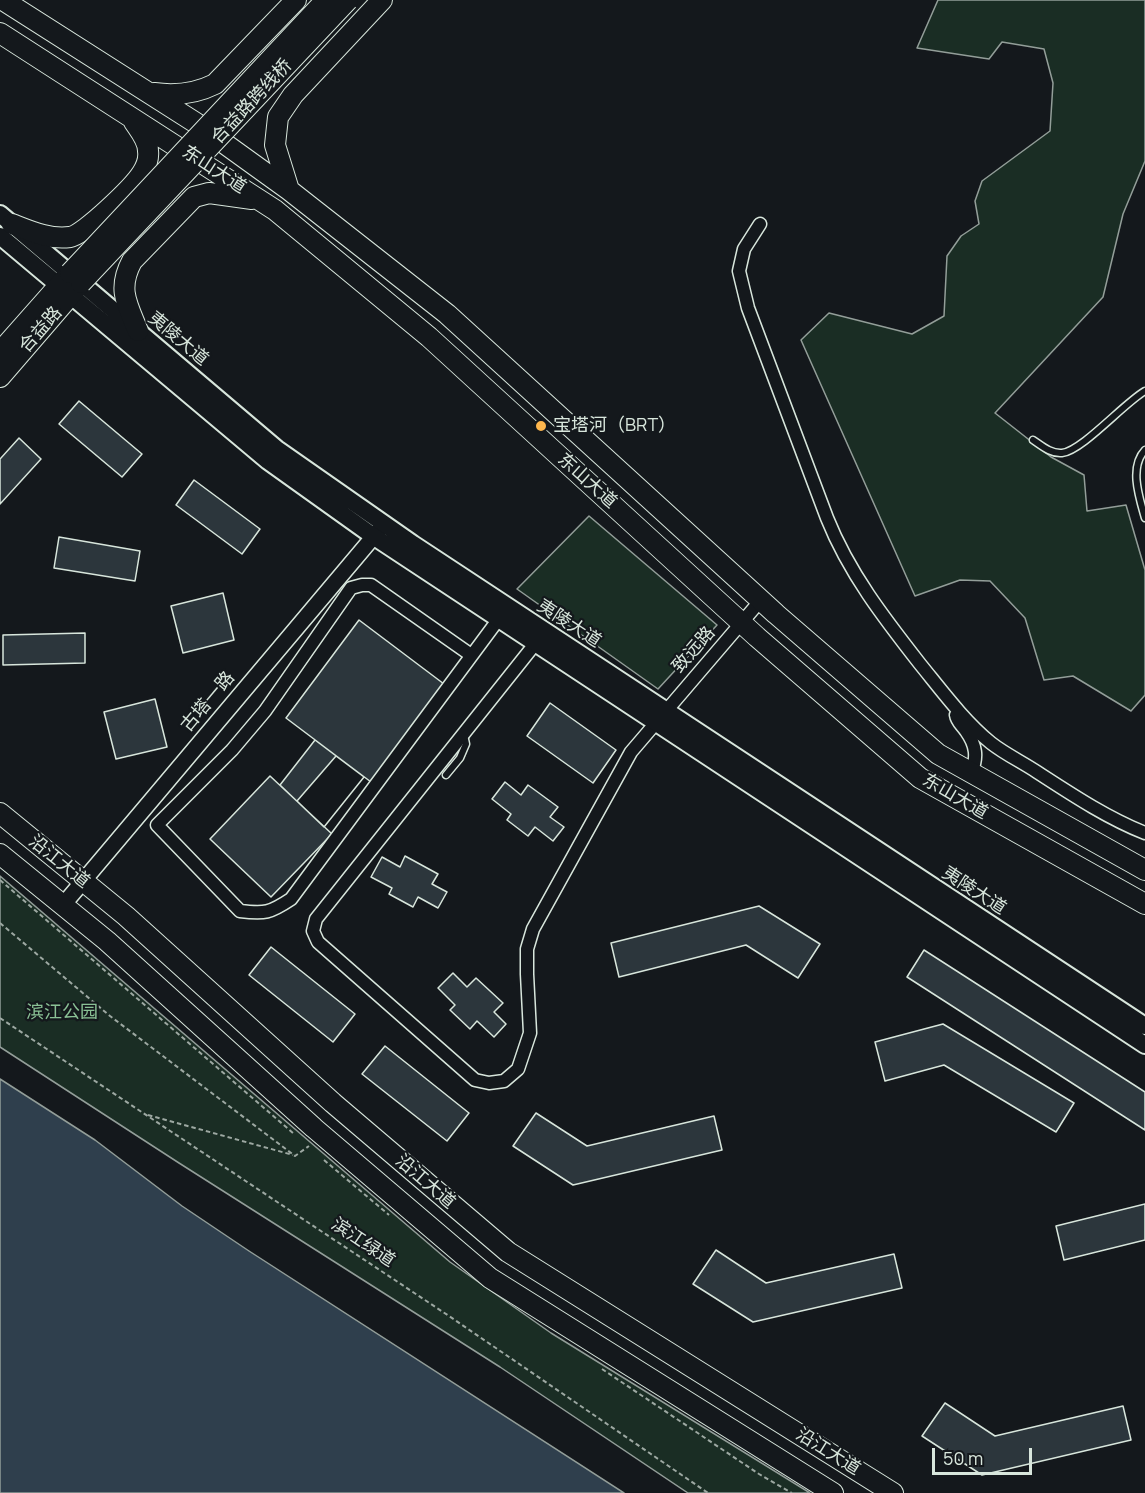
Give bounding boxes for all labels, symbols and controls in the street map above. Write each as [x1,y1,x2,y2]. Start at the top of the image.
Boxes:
street label: 合益路跨线桥 [207,55,297,149]
street label: 东山大道 [178,141,250,199]
street label: 合益路 [15,303,67,357]
street label: 夷陵大道 [143,308,213,370]
place label: 宝塔河（BRT） [553,415,676,437]
marker: 宝塔河（BRT） [534,419,548,433]
street label: 东山大道 [553,449,621,513]
street label: 夷陵大道 [533,595,605,653]
street label: 致远路 [668,623,720,677]
street label: 古塔一路 [177,667,239,737]
street label: 东山大道 [918,770,992,824]
street label: 沿江大道 [24,831,94,893]
street label: 夷陵大道 [938,862,1010,920]
park label: 滨江公园 [26,1002,98,1024]
street label: 沿江大道 [391,1150,459,1214]
street label: 滨江绿道 [327,1214,399,1272]
street label: 沿江大道 [792,1424,864,1480]
scale bar [935,1436,1036,1474]
text: 50 m [943,1446,983,1470]

